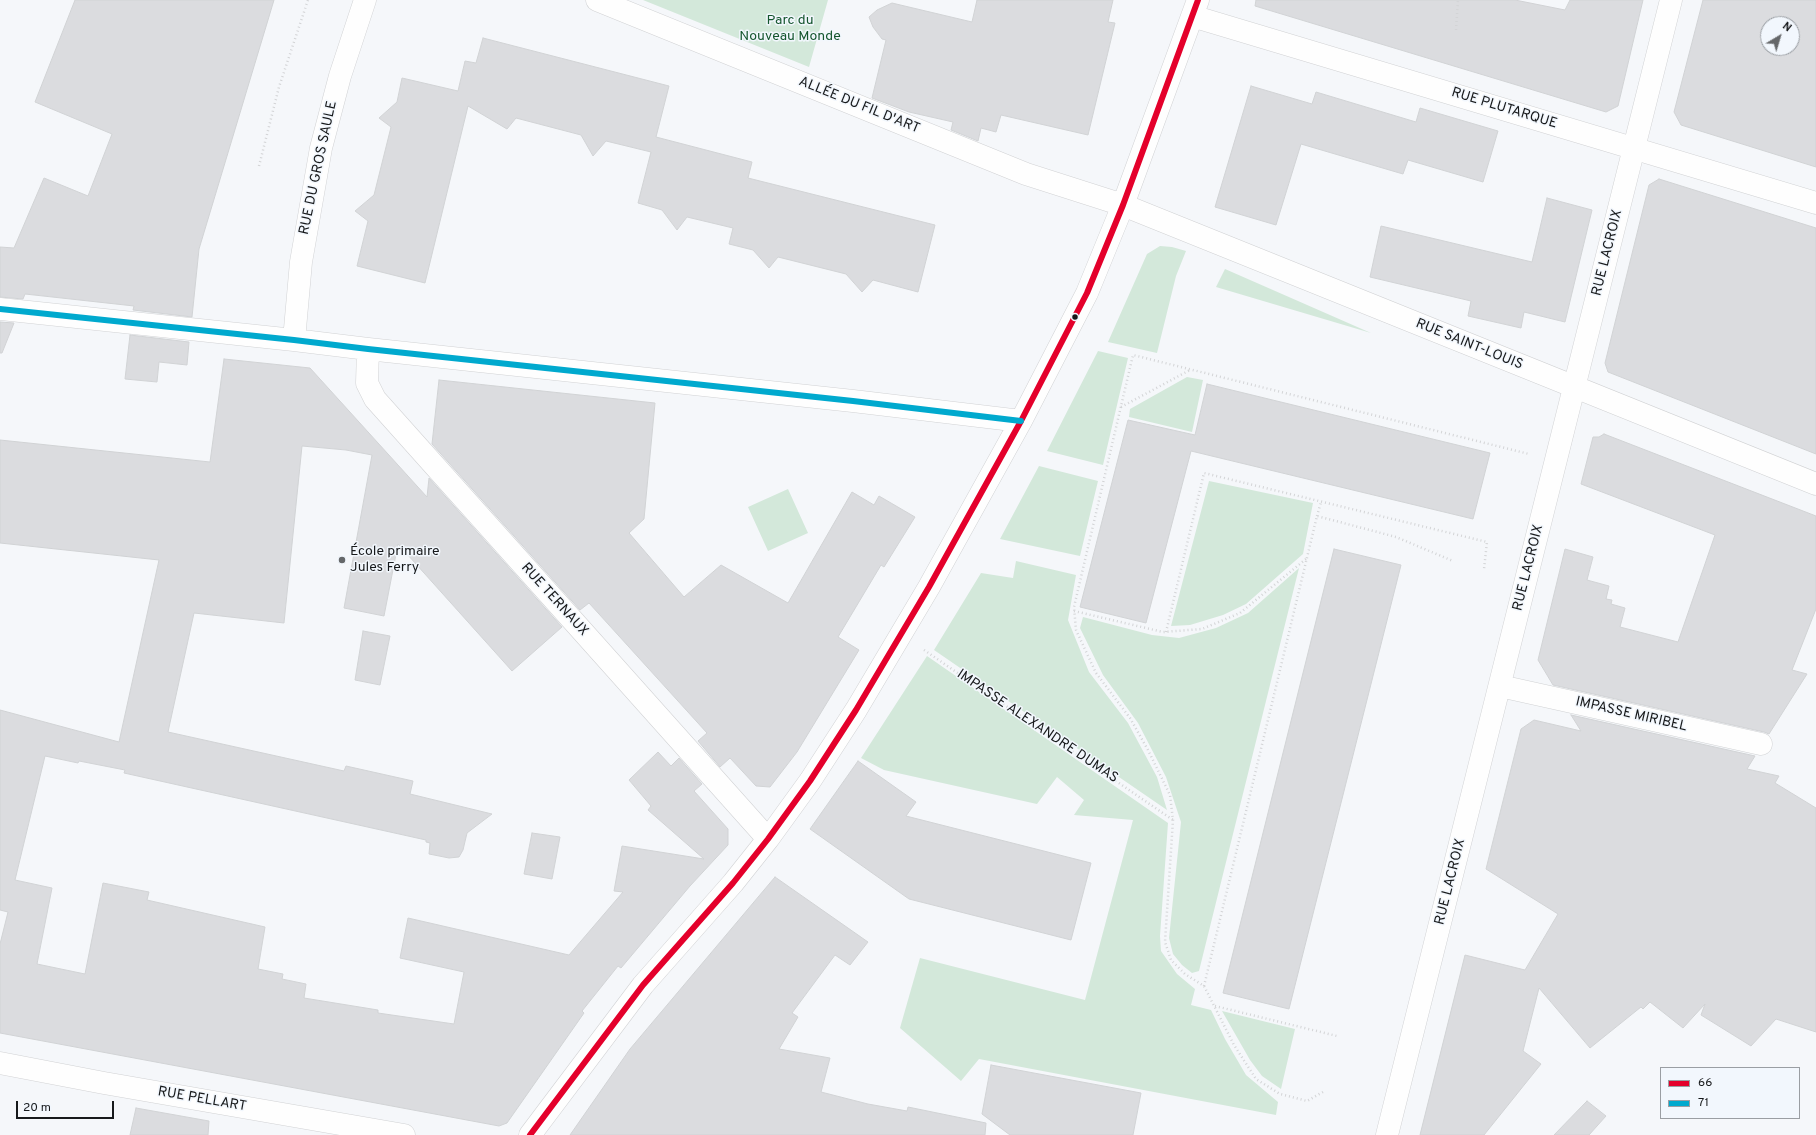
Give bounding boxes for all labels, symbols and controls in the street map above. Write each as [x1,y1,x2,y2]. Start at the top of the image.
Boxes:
park label: Parc du Nouveau Monde [739,13,841,46]
north arrow [1760,16,1800,56]
text: N [1779,19,1794,35]
street label: ALLÉE DU FIL D'ART [796,74,922,138]
street label: RUE PLUTARQUE [1449,85,1559,133]
street label: RUE DU GROS SAULE [297,99,341,237]
street label: RUE LACROIX [1589,208,1627,298]
unlabelled marker [1070,312,1080,322]
street label: RUE SAINT-LOUIS [1413,316,1525,374]
street label: RUE LACROIX [1510,523,1548,613]
place label: École primaire Jules Ferry [350,544,440,576]
marker: École primaire Jules Ferry [337,555,347,565]
street label: RUE TERNAUX [517,560,591,640]
street label: IMPASSE ALEXANDRE DUMAS [953,667,1121,787]
street label: IMPASSE MIRIBEL [1574,694,1688,736]
street label: RUE LACROIX [1432,837,1470,927]
legend [1660,1067,1800,1119]
text: 66 [1698,1075,1712,1091]
street label: RUE PELLART [156,1084,248,1116]
scale bar [18,1093,116,1119]
text: 71 [1698,1095,1709,1111]
text: 20 m [23,1100,51,1116]

